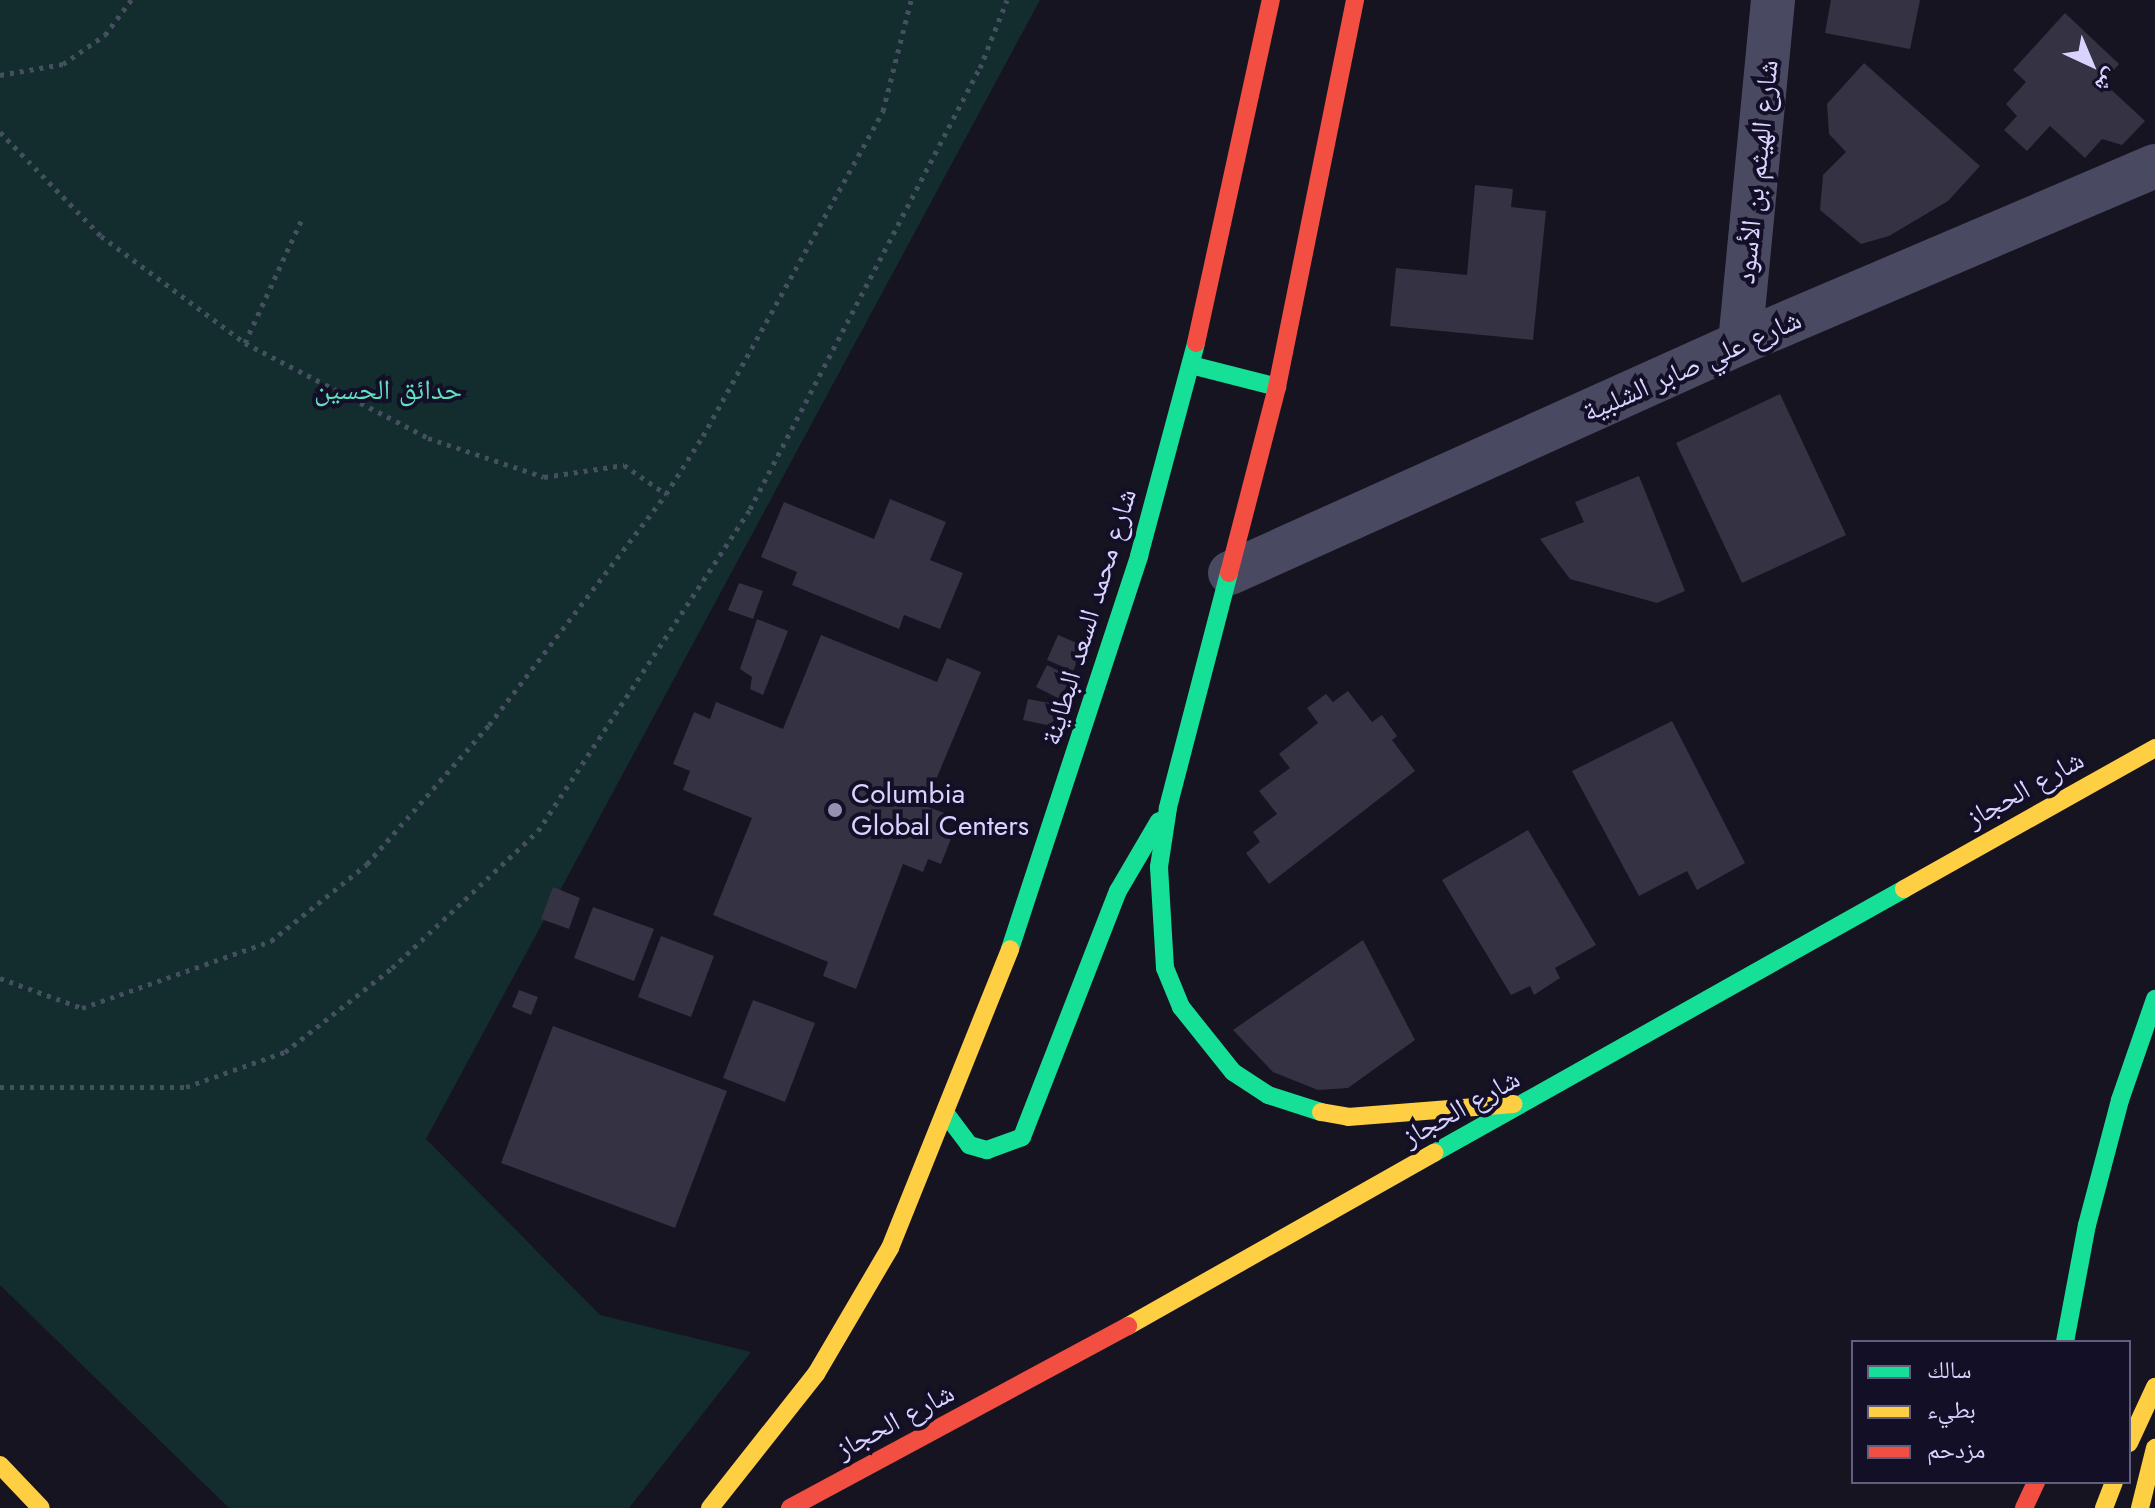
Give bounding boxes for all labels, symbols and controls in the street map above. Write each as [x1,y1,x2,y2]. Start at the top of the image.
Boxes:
north arrow [2051,24,2131,104]
street label: شارع الهيثم بن الأسود [1729,58,1785,286]
text: ش [2088,62,2127,101]
street label: شارع علي صابر الشلبية [1578,303,1806,429]
park label: حدائق الحسين [314,373,462,407]
street label: شارع محمد السعد البطاينة [1034,485,1144,749]
street label: شارع الحجاز [1960,743,2090,835]
place label: Columbia Global Centers [851,777,1029,843]
marker: Columbia Global Centers [826,801,844,819]
street label: شارع الحجاز [1396,1062,1526,1154]
legend [1851,1340,2131,1484]
text: سالك [1927,1352,1972,1387]
street label: شارع الحجاز [830,1376,960,1466]
text: بطيء [1927,1392,1976,1427]
text: مزدحم [1927,1432,1986,1467]

